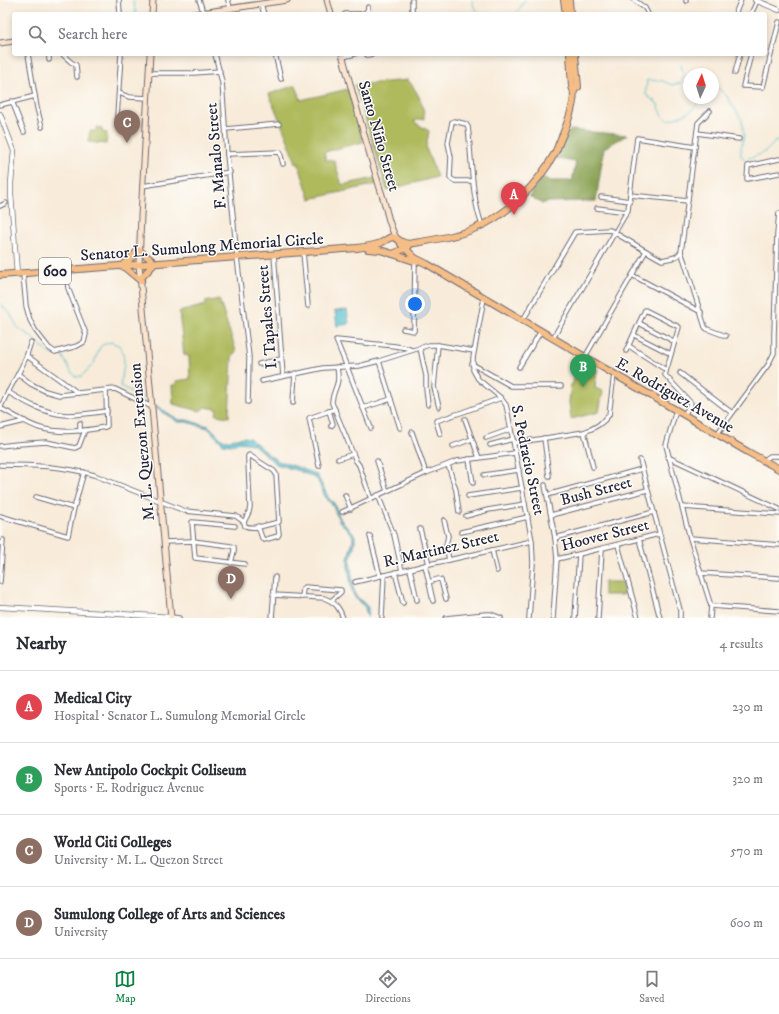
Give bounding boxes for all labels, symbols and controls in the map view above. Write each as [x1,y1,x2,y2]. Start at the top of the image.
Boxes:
search box [12,12,767,56]
icon: search [26,23,48,45]
text: Search here [58,25,127,44]
north arrow [683,68,719,104]
street label: Santo Niño Street [354,78,404,194]
street label: F. Manalo Street [201,102,231,210]
pin: C [114,110,140,143]
pin: A [501,182,527,215]
street label: Senator L. Sumulong Memorial Circle [80,228,325,265]
road number: 600 [39,258,71,284]
street label: I. Tapales Street [253,264,281,370]
your location [405,294,425,314]
street label: E. Rodriguez Avenue [612,353,738,437]
pin: B [570,354,596,387]
street label: M. L. Quezon Extension [125,362,159,522]
street label: S. Pedracio Street [507,403,549,517]
street label: Bush Street [558,472,634,510]
street label: Hoover Street [559,514,651,556]
street label: R. Martinez Street [381,526,501,572]
pin: D [218,566,244,599]
text: Nearby [16,633,66,655]
text: 4 results [720,636,763,652]
text: Medical City [54,689,131,708]
text: A [25,699,33,715]
text: 230 m [732,699,763,715]
text: Hospital · Senator L. Sumulong Memorial Circle [54,708,306,724]
text: New Antipolo Cockpit Coliseum [54,761,247,780]
text: B [25,771,33,787]
text: 320 m [732,771,763,787]
text: Sports · E. Rodriguez Avenue [54,780,204,796]
text: World Citi Colleges [54,833,171,852]
text: C [25,843,33,859]
text: 570 m [730,843,763,859]
text: University · M. L. Quezon Street [54,852,223,868]
text: Sumulong College of Arts and Sciences [54,905,285,924]
text: D [24,915,34,931]
text: 600 m [730,915,763,931]
text: University [54,924,108,940]
tab: Map [114,968,136,1006]
tab: Directions [365,968,411,1006]
tab: Saved [639,968,665,1006]

